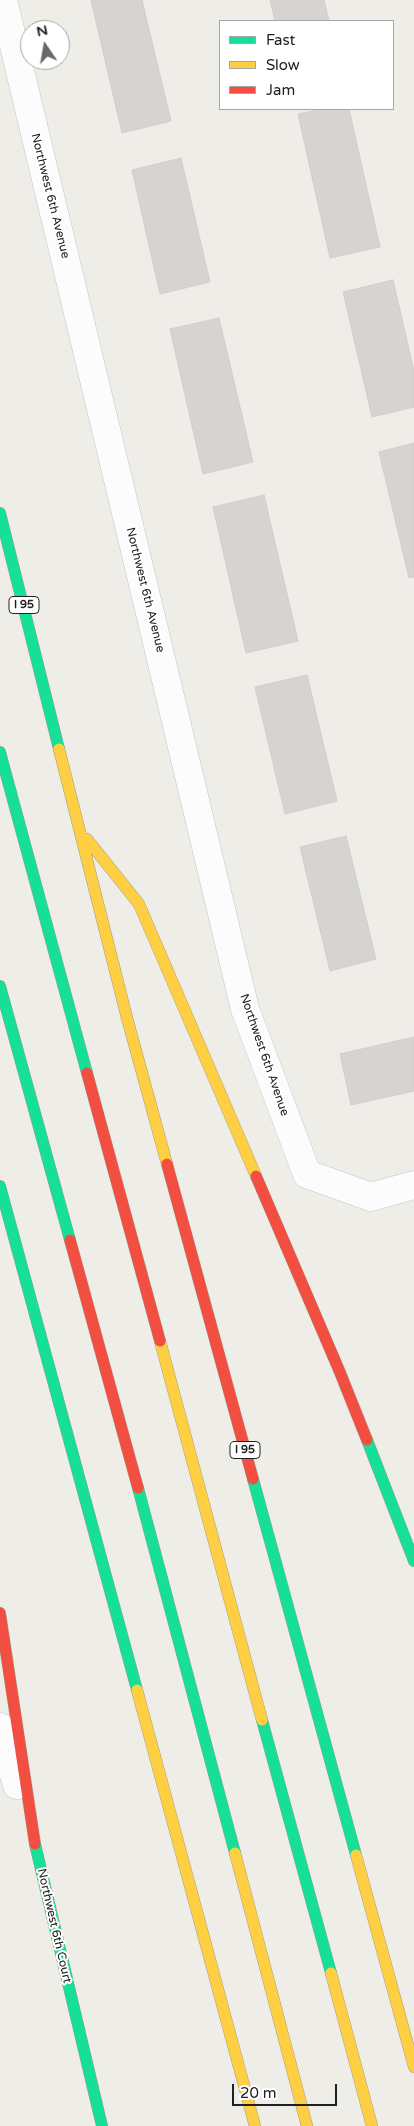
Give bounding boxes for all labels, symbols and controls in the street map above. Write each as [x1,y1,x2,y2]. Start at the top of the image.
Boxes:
north arrow [20,20,70,70]
legend [219,20,394,110]
text: N [35,21,49,40]
text: Fast [266,31,295,49]
text: Slow [266,56,300,74]
text: Jam [266,81,295,99]
street label: Northwest 6th Avenue [27,132,73,260]
street label: Northwest 6th Avenue [122,526,168,654]
road number: I 95 [9,596,39,614]
street label: Northwest 6th Avenue [236,992,292,1118]
road number: I 95 [230,1442,260,1458]
street label: Northwest 6th Court [34,1867,74,1985]
scale bar [234,2074,339,2106]
text: 20 m [240,2084,277,2102]

